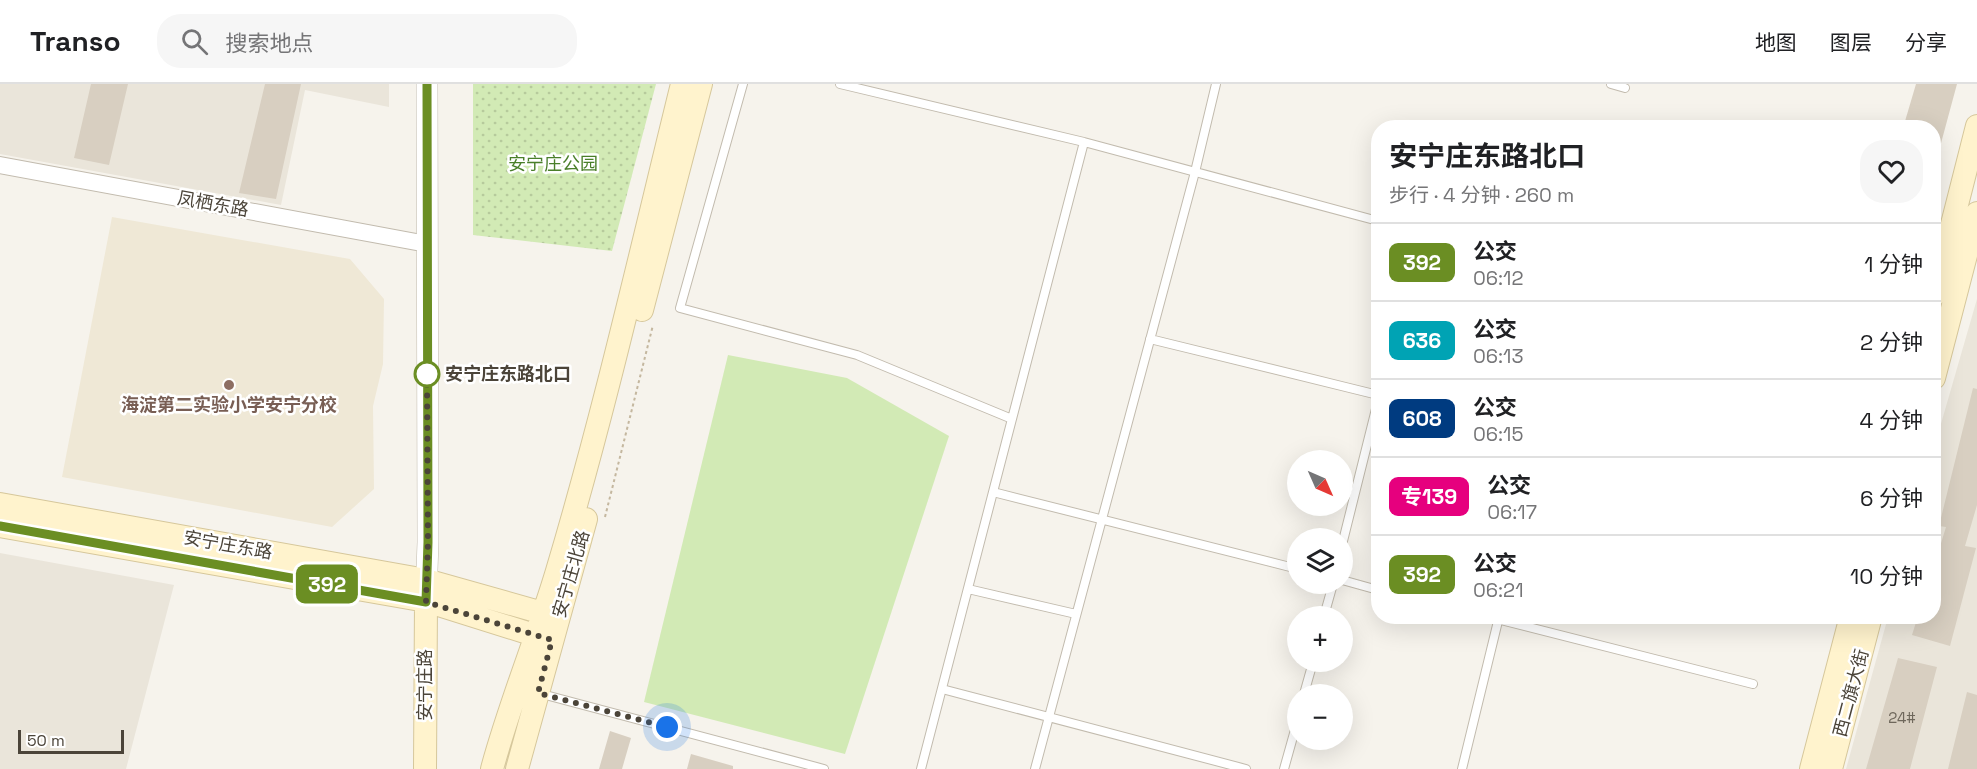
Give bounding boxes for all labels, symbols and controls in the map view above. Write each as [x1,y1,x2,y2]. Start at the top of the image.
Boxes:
search box [157,14,577,68]
text: Transo [30,23,121,59]
icon: search [178,25,211,58]
text: 搜索地点 [226,29,314,57]
text: 地图 [1755,29,1797,56]
text: 图层 [1830,29,1872,56]
text: 分享 [1905,29,1947,56]
text: 安宁庄东路北口 [1389,138,1585,174]
button: heart [1860,140,1923,203]
park label: 安宁庄公园 [508,152,598,175]
text: 步行 · 4 分钟 · 260 m [1389,182,1574,208]
street label: 凤栖东路 [176,186,251,221]
text: 公交 [1473,237,1517,265]
text: 392 [1403,249,1441,276]
text: 1 分钟 [1864,250,1923,278]
text: 06:12 [1473,265,1524,291]
text: 公交 [1473,315,1517,343]
text: 636 [1403,327,1441,354]
text: 2 分钟 [1860,328,1923,356]
text: 06:13 [1473,343,1524,369]
marker: 安宁庄东路北口 [414,361,440,387]
place label: 安宁庄东路北口 [445,362,571,385]
marker: 海淀第二实验小学安宁分校 [222,378,236,392]
place label: 海淀第二实验小学安宁分校 [121,393,337,416]
text: 公交 [1473,393,1517,421]
text: 608 [1402,405,1442,432]
text: 4 分钟 [1860,406,1923,434]
text: 06:15 [1473,421,1523,447]
north arrow [1287,450,1353,516]
map controls [1287,450,1353,750]
text: 公交 [1487,471,1531,499]
text: 专139 [1401,483,1457,510]
text: 6 分钟 [1860,484,1923,512]
text: 06:17 [1487,499,1537,525]
street label: 安宁庄东路 [182,525,274,564]
street label: 安宁庄北路 [547,527,594,620]
button: layers [1287,528,1353,594]
text: 公交 [1473,549,1517,577]
text: 392 [1403,561,1441,588]
text: 10 分钟 [1850,562,1923,590]
line badge: 392 [292,564,362,604]
text: 392 [308,571,346,598]
text: 06:21 [1473,577,1524,603]
button: + [1287,606,1353,672]
street label: 西二旗大街 [1828,646,1873,739]
street label: 安宁庄路 [413,649,436,721]
button: − [1287,684,1353,750]
house number: 24# [1888,708,1916,727]
your location [652,712,682,742]
scale bar [18,727,124,754]
text: 50 m [27,730,65,751]

